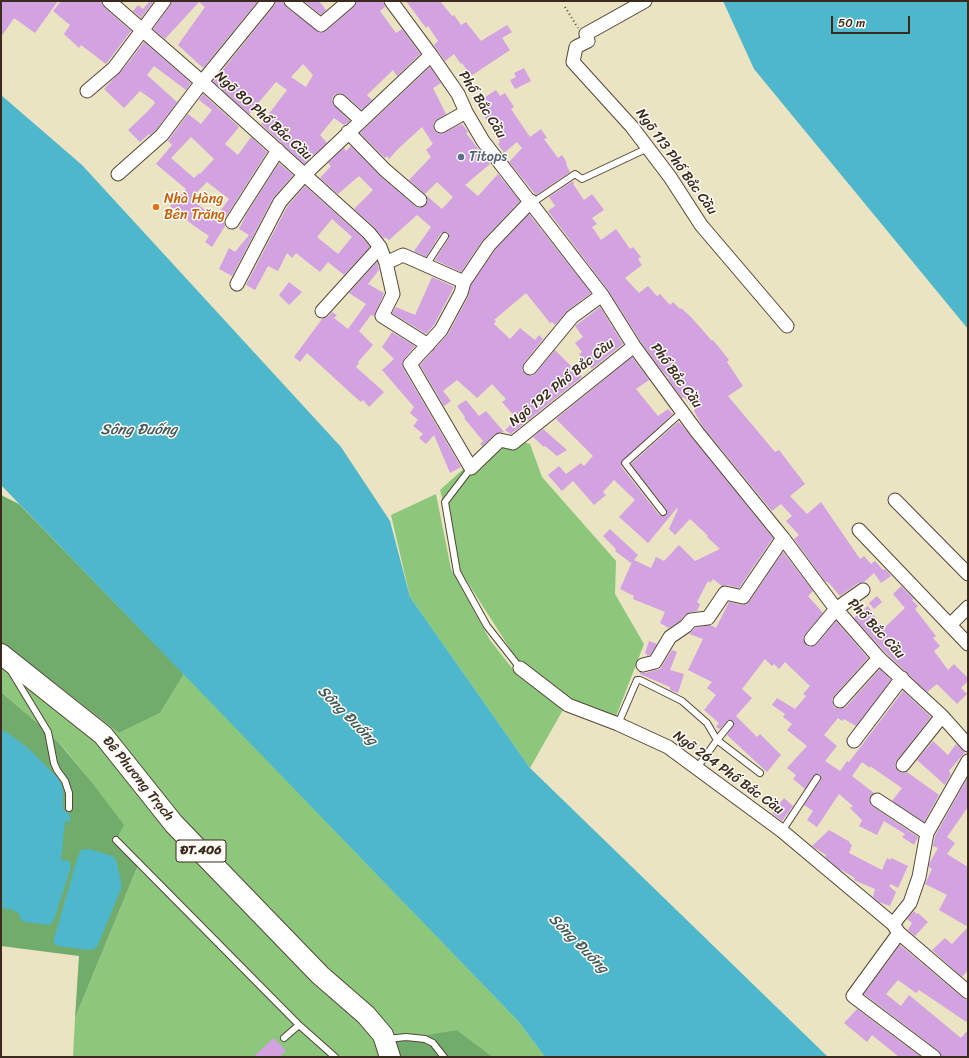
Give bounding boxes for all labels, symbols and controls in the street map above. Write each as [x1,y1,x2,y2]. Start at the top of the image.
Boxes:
scale bar [833,8,912,34]
text: 50 m [838,12,865,34]
street label: Ngõ 80 Phố Bắc Cầu [211,68,315,164]
street label: Phố Bắc Cầu [455,68,509,142]
street label: Ngõ 113 Phố Bắc Cầu [632,106,720,218]
place label: Titops [469,149,507,165]
marker: Titops [456,152,466,162]
place label: Nhà Hàng Bên Trăng [164,191,225,224]
marker: Nhà Hàng Bên Trăng [151,202,161,212]
street label: Ngõ 192 Phố Bắc Cầu [506,336,618,430]
street label: Phố Bắc Cầu [647,340,705,412]
water label: Sông Đuống [101,421,177,439]
street label: Phố Bắc Cầu [844,595,908,663]
water label: Sông Đuống [313,682,381,750]
street label: Ngõ 264 Phố Bắc Cầu [670,727,786,819]
street label: Đê Phương Trạch [99,733,177,825]
road number: ĐT.406 [176,840,226,862]
water label: Sông Đuống [544,910,612,978]

